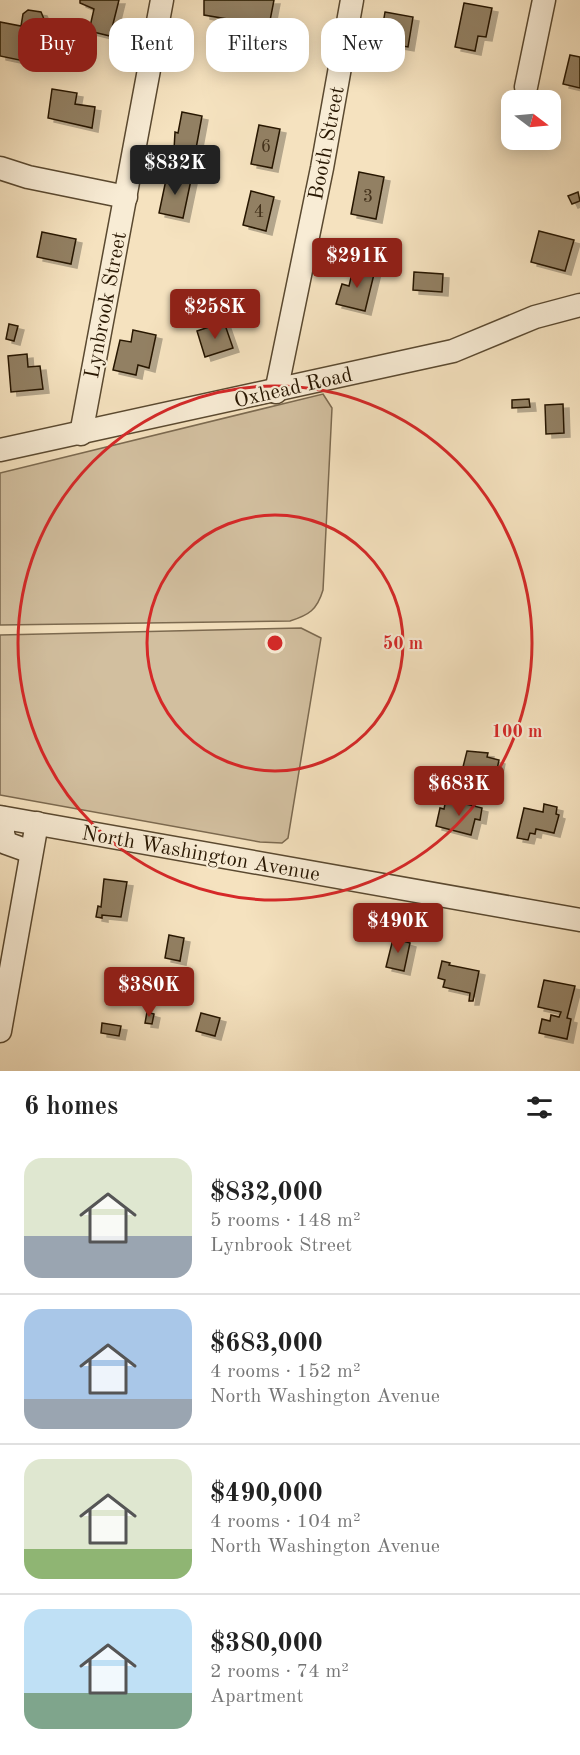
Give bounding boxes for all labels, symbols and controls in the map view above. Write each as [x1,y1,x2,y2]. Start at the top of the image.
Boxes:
chip: Buy [18,18,97,72]
chip: Rent [109,18,194,72]
chip: Filters [206,18,309,72]
chip: New [321,18,405,72]
street label: Booth Street [306,85,349,202]
north arrow [501,90,561,150]
map controls [501,90,561,150]
house number: 6 [261,138,271,156]
pin: $832K [133,145,217,196]
text: $832K [144,154,206,174]
house number: 3 [363,188,373,206]
house number: 4 [254,203,264,221]
street label: Lynbrook Street [82,230,131,381]
pin: $291K [315,238,399,289]
text: $291K [326,247,388,267]
pin: $258K [173,289,257,340]
text: $258K [184,298,246,318]
street label: Oxhead Road [232,365,355,412]
centre of rings [265,633,285,653]
text: 50 m [383,635,423,653]
text: 100 m [492,723,542,741]
pin: $683K [417,766,501,817]
text: $683K [428,775,490,795]
street label: North Washington Avenue [80,823,322,886]
pin: $490K [356,903,440,954]
text: $490K [367,912,429,932]
pin: $380K [107,967,191,1018]
text: $380K [118,976,180,996]
icon: filters [523,1091,556,1124]
text: 6 homes [24,1094,118,1120]
text: $832,000 [210,1180,323,1206]
icon: home [72,1182,144,1254]
text: 5 rooms · 148 m² [210,1211,360,1231]
text: Lynbrook Street [210,1236,352,1256]
text: $683,000 [210,1331,323,1357]
icon: home [72,1333,144,1405]
text: 4 rooms · 152 m² [210,1362,360,1382]
text: North Washington Avenue [210,1387,440,1407]
text: $490,000 [210,1481,323,1507]
icon: home [72,1483,144,1555]
text: 4 rooms · 104 m² [210,1512,360,1532]
text: North Washington Avenue [210,1537,440,1557]
text: $380,000 [210,1631,323,1657]
icon: home [72,1633,144,1705]
text: 2 rooms · 74 m² [210,1662,349,1682]
text: Apartment [210,1687,304,1707]

